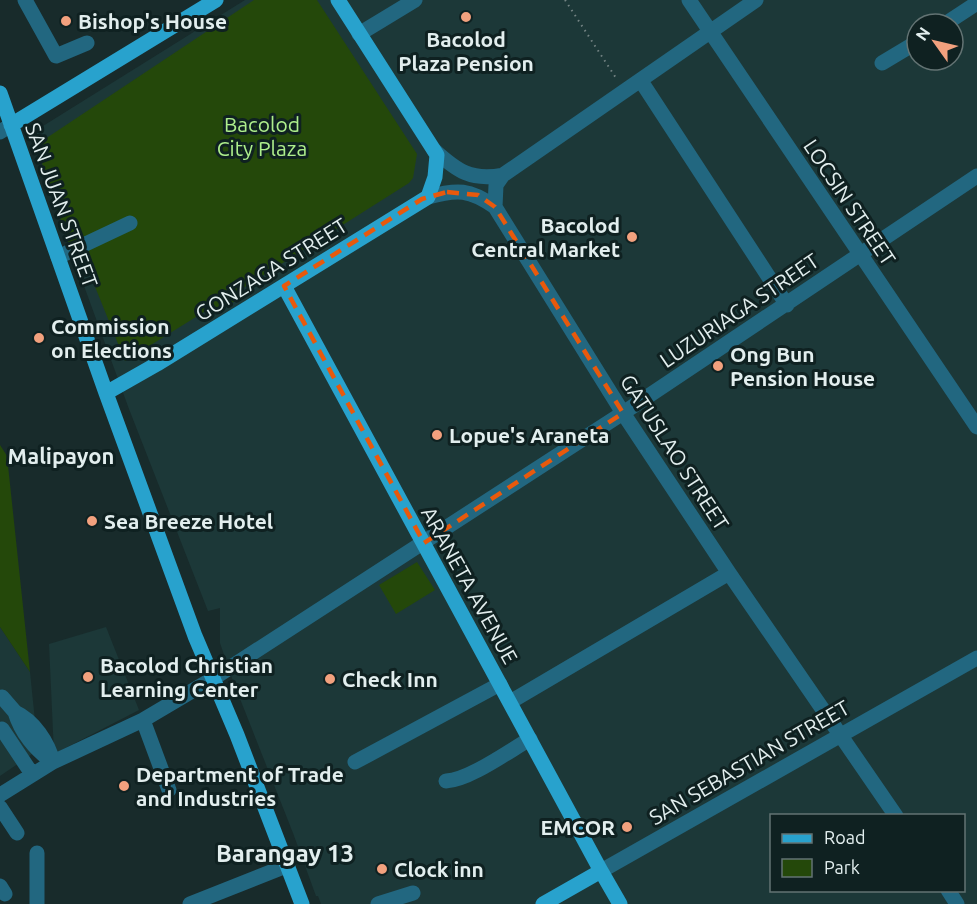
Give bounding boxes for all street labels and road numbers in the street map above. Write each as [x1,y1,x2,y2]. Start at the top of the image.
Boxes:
street label: SAN JUAN STREET [21,119,103,291]
street label: LOCSIN STREET [799,135,901,270]
street label: GONZAGA STREET [191,212,352,325]
street label: LUZURIAGA STREET [655,248,823,372]
street label: GATUSLAO STREET [616,370,734,534]
street label: ARANETA AVENUE [417,502,523,668]
street label: SAN SEBASTIAN STREET [645,695,854,829]

